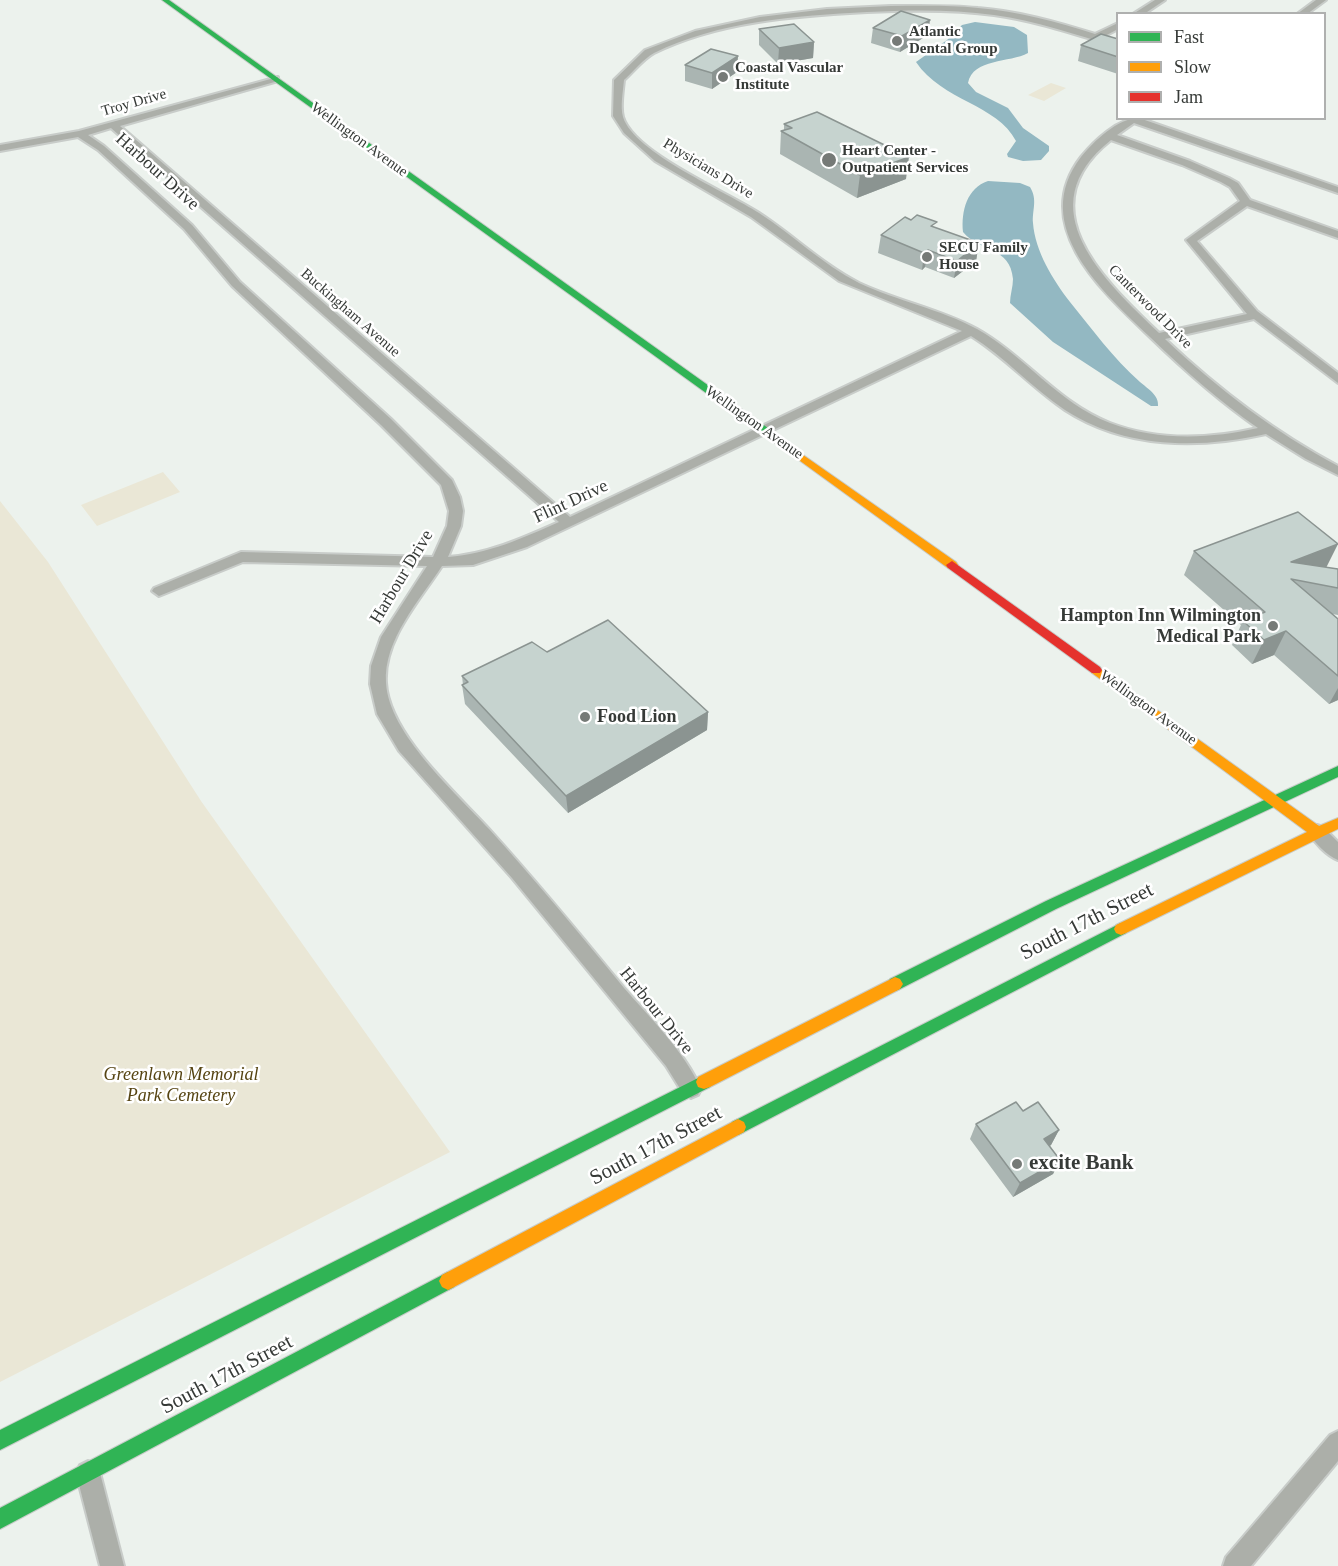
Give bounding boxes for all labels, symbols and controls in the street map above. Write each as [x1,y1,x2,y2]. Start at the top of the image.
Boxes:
legend [1116,12,1326,120]
place label: Atlantic Dental Group [909,23,997,58]
text: Fast [1174,27,1204,47]
marker: Atlantic Dental Group [890,34,904,48]
text: Slow [1174,57,1211,77]
place label: Coastal Vascular Institute [735,59,843,94]
marker: Coastal Vascular Institute [716,70,730,84]
street label: Troy Drive [100,85,168,121]
text: Jam [1174,87,1203,107]
street label: Wellington Avenue [307,99,411,181]
street label: Harbour Drive [111,129,203,215]
street label: Physicians Drive [660,135,756,203]
place label: Heart Center - Outpatient Services [842,142,968,177]
marker: Heart Center - Outpatient Services [820,151,838,169]
place label: SECU Family House [939,239,1028,274]
marker: SECU Family House [920,250,934,264]
street label: Canterwood Drive [1104,261,1196,353]
street label: Buckingham Avenue [297,265,403,361]
street label: Wellington Avenue [702,382,806,464]
street label: Flint Drive [530,475,612,529]
street label: Harbour Drive [366,526,438,628]
place label: Hampton Inn Wilmington Medical Park [1060,605,1261,648]
marker: Hampton Inn Wilmington Medical Park [1266,619,1280,633]
street label: Wellington Avenue [1096,667,1200,749]
place label: Food Lion [597,706,677,728]
marker: Food Lion [578,710,592,724]
street label: South 17th Street [1016,878,1158,966]
street label: Harbour Drive [614,963,698,1059]
park label: Greenlawn Memorial Park Cemetery [104,1064,258,1106]
street label: South 17th Street [586,1101,726,1191]
place label: excite Bank [1029,1151,1133,1177]
marker: excite Bank [1010,1157,1024,1171]
street label: South 17th Street [157,1330,297,1420]

